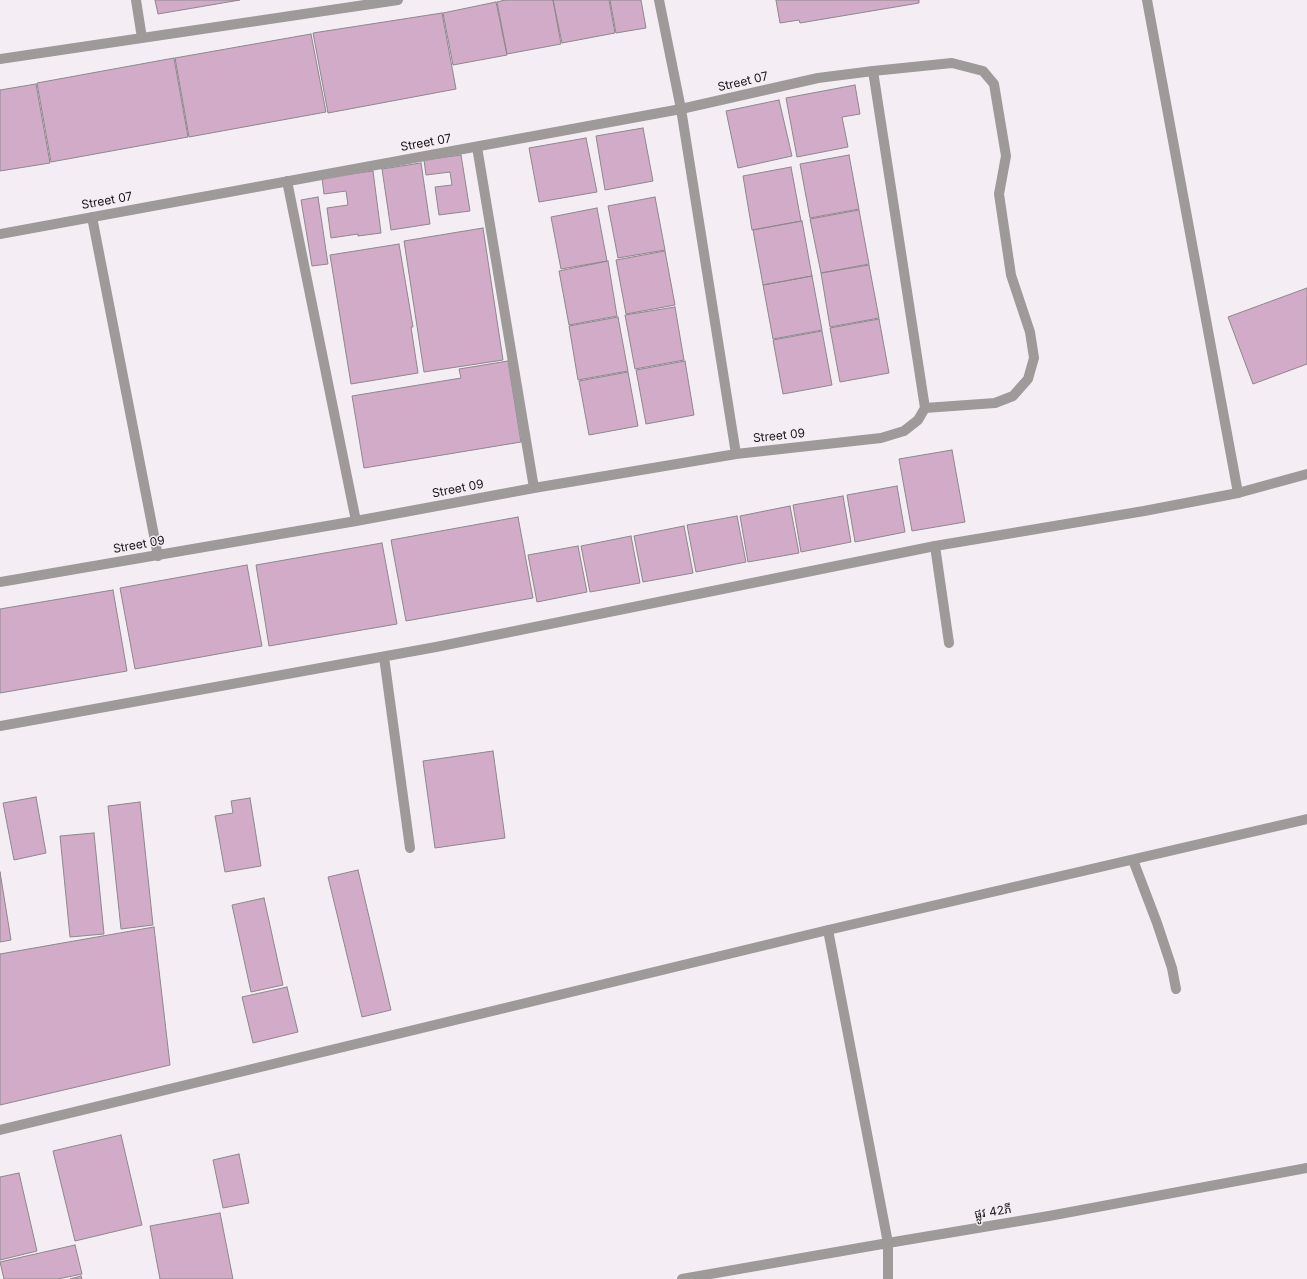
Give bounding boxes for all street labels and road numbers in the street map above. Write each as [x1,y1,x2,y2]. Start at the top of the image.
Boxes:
street label: Street 07 [716,69,770,95]
street label: Street 07 [399,131,453,155]
street label: Street 07 [80,189,134,213]
street label: Street 09 [752,426,806,446]
street label: Street 09 [431,477,485,501]
street label: Street 09 [112,533,166,557]
street label: ផ្លូវ 42ភី [973,1202,1013,1222]

